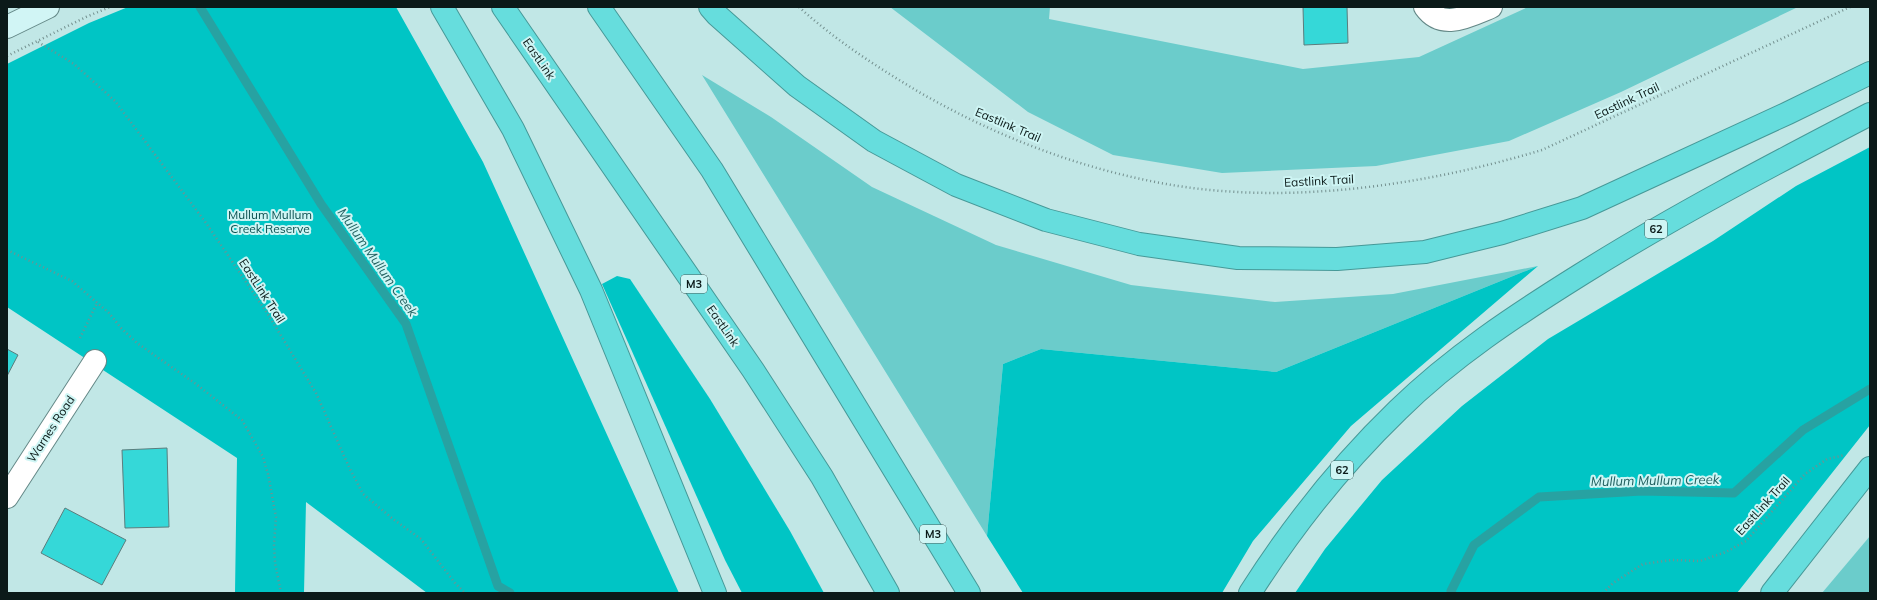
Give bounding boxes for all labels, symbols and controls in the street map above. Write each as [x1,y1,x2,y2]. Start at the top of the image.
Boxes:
street label: EastLink [520,35,559,83]
street label: Eastlink Trail [1592,79,1662,122]
street label: Eastlink Trail [973,104,1043,145]
street label: Eastlink Trail [1284,171,1354,190]
water label: Mullum Mullum Creek [335,205,422,320]
park label: Mullum Mullum Creek Reserve [228,207,312,236]
road number: 62 [1645,220,1667,238]
street label: EastLink Trail [236,256,289,326]
road number: M3 [681,275,707,293]
street label: EastLink [704,302,743,350]
street label: Warnes Road [24,393,78,465]
road number: 62 [1331,461,1353,479]
water label: Mullum Mullum Creek [1591,471,1720,489]
street label: EastLink Trail [1732,473,1793,538]
road number: M3 [920,525,946,543]

